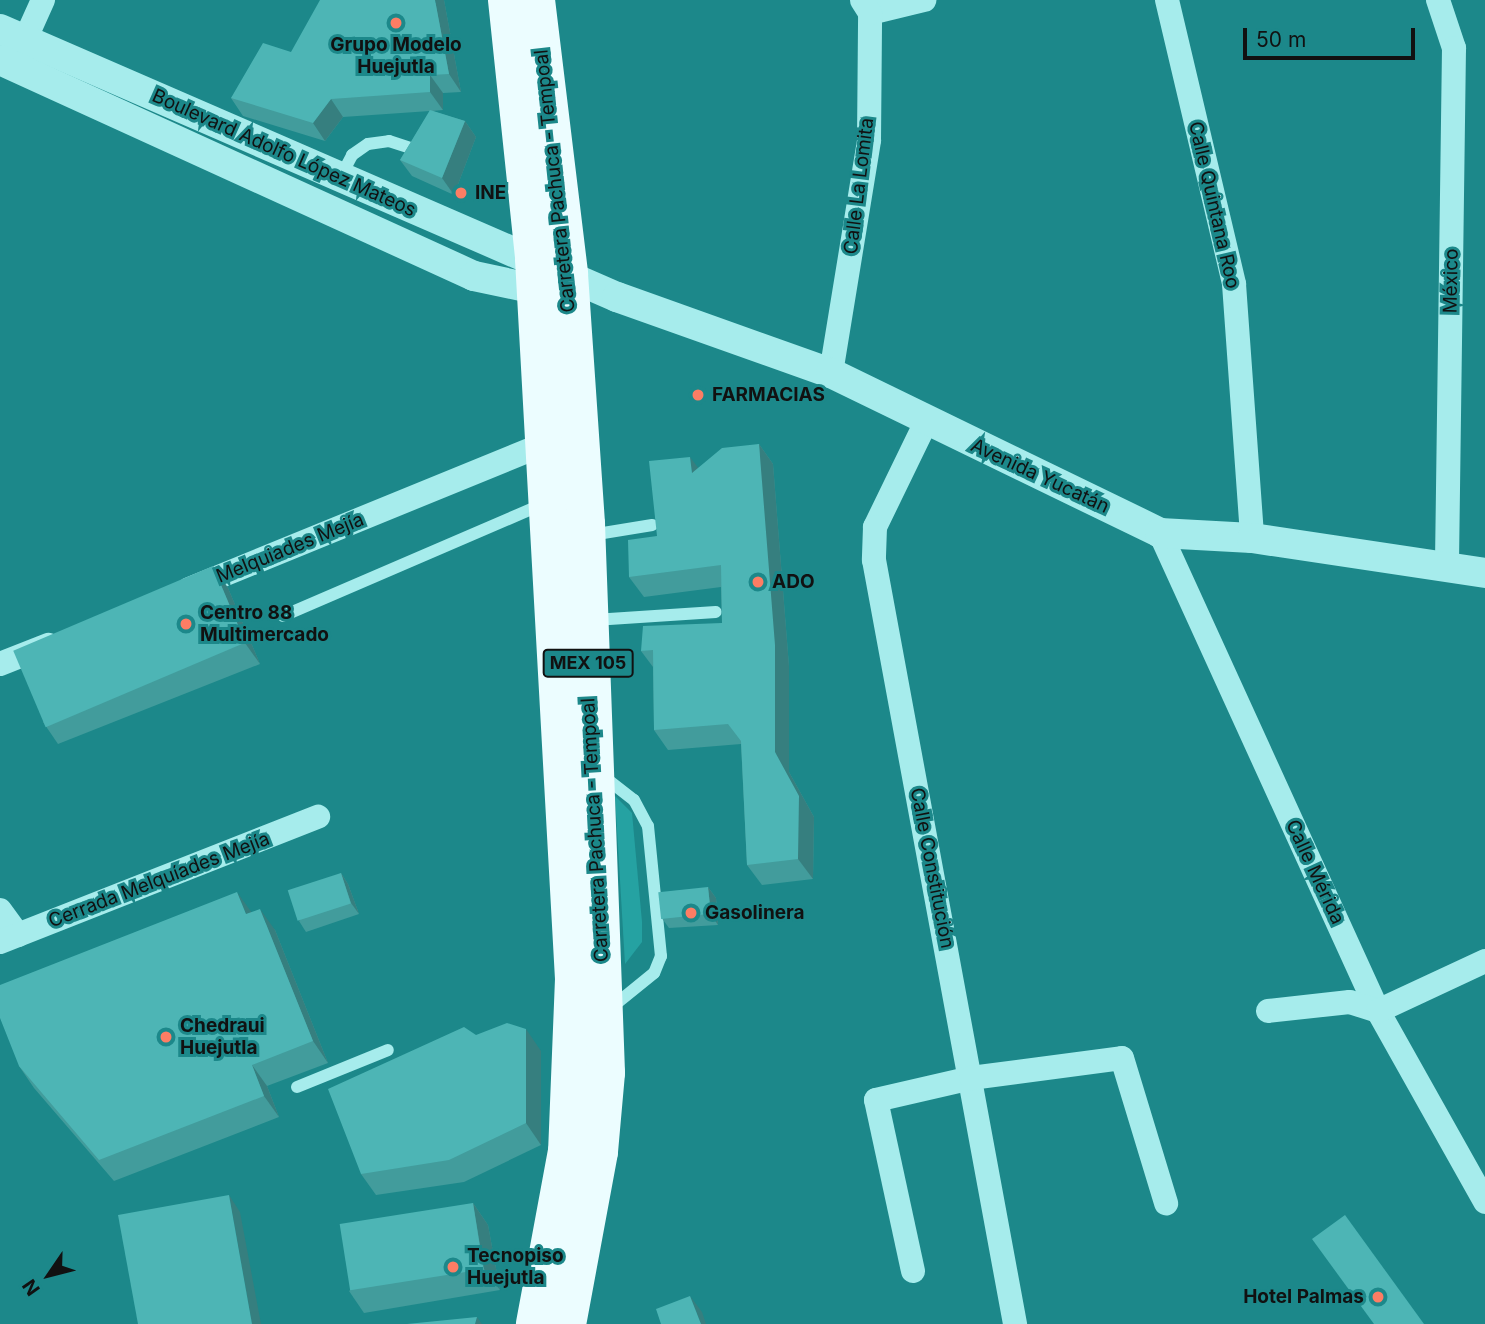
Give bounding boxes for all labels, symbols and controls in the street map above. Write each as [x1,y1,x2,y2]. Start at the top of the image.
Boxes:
scale bar [1247,14,1418,58]
marker: Grupo Modelo Huejutla [388,15,404,31]
text: 50 m [1256,27,1306,52]
place label: Grupo Modelo Huejutla [330,34,462,78]
street label: Carretera Pachuca - Tempoal [530,48,580,314]
street label: Boulevard Adolfo López Mateos [149,84,419,222]
street label: Calle La Lomita [839,116,879,256]
street label: Calle Quintana Roo [1184,119,1244,291]
place label: INE [475,182,506,204]
marker: INE [453,185,469,201]
street label: México [1439,248,1463,314]
place label: FARMACIAS [712,384,825,406]
marker: FARMACIAS [690,387,706,403]
street label: Avenida Yucatán [967,434,1113,518]
street label: Melquiades Mejía [213,508,367,588]
place label: ADO [772,571,815,593]
marker: ADO [750,574,766,590]
place label: Centro 88 Multimercado [200,602,329,646]
marker: Centro 88 Multimercado [178,616,194,632]
road number: MEX 105 [542,648,634,678]
street label: Carretera Pachuca - Tempoal [577,697,613,963]
street label: Calle Constitución [905,786,959,950]
street label: Calle Mérida [1281,816,1349,928]
street label: Cerrada Melquíades Mejía [45,827,273,933]
place label: Gasolinera [705,902,805,924]
marker: Gasolinera [683,905,699,921]
place label: Chedraui Huejutla [180,1015,265,1059]
marker: Chedraui Huejutla [158,1029,174,1045]
north arrow [14,1240,84,1310]
place label: Tecnopiso Huejutla [467,1245,564,1289]
marker: Tecnopiso Huejutla [445,1259,461,1275]
text: N [18,1275,45,1300]
place label: Hotel Palmas [1243,1286,1364,1308]
marker: Hotel Palmas [1370,1289,1386,1305]

